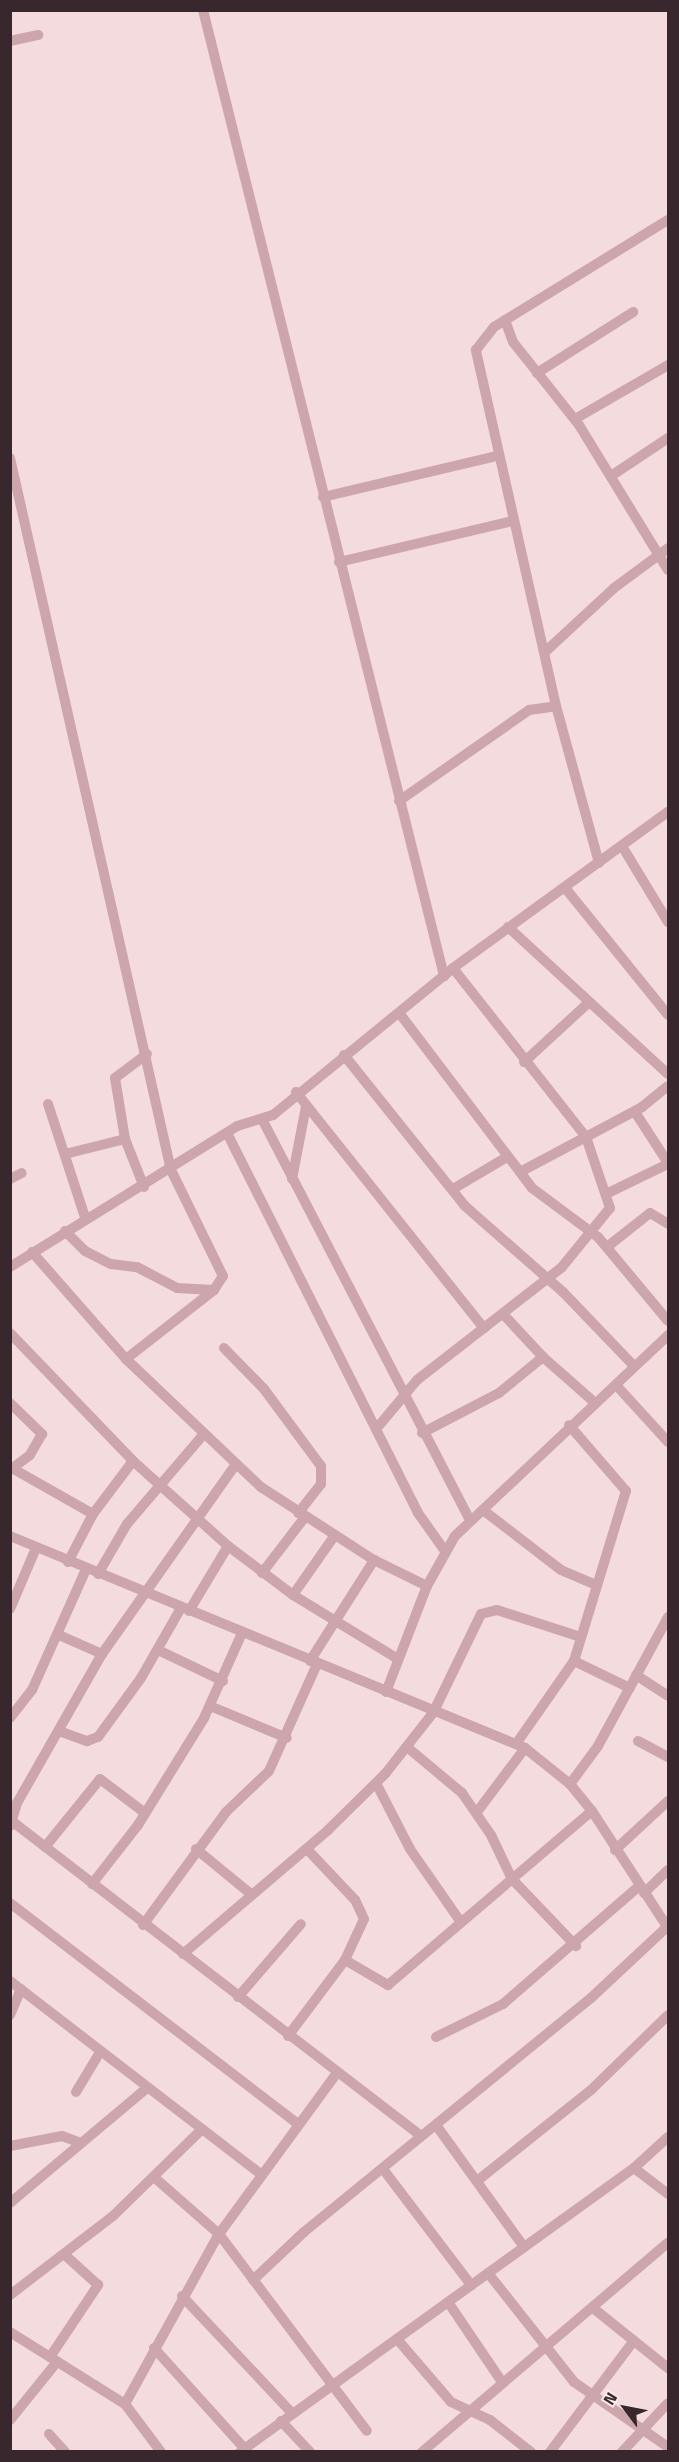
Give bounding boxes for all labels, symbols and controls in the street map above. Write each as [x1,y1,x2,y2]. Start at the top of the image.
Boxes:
north arrow [595,2378,655,2438]
text: N [597,2387,623,2410]

